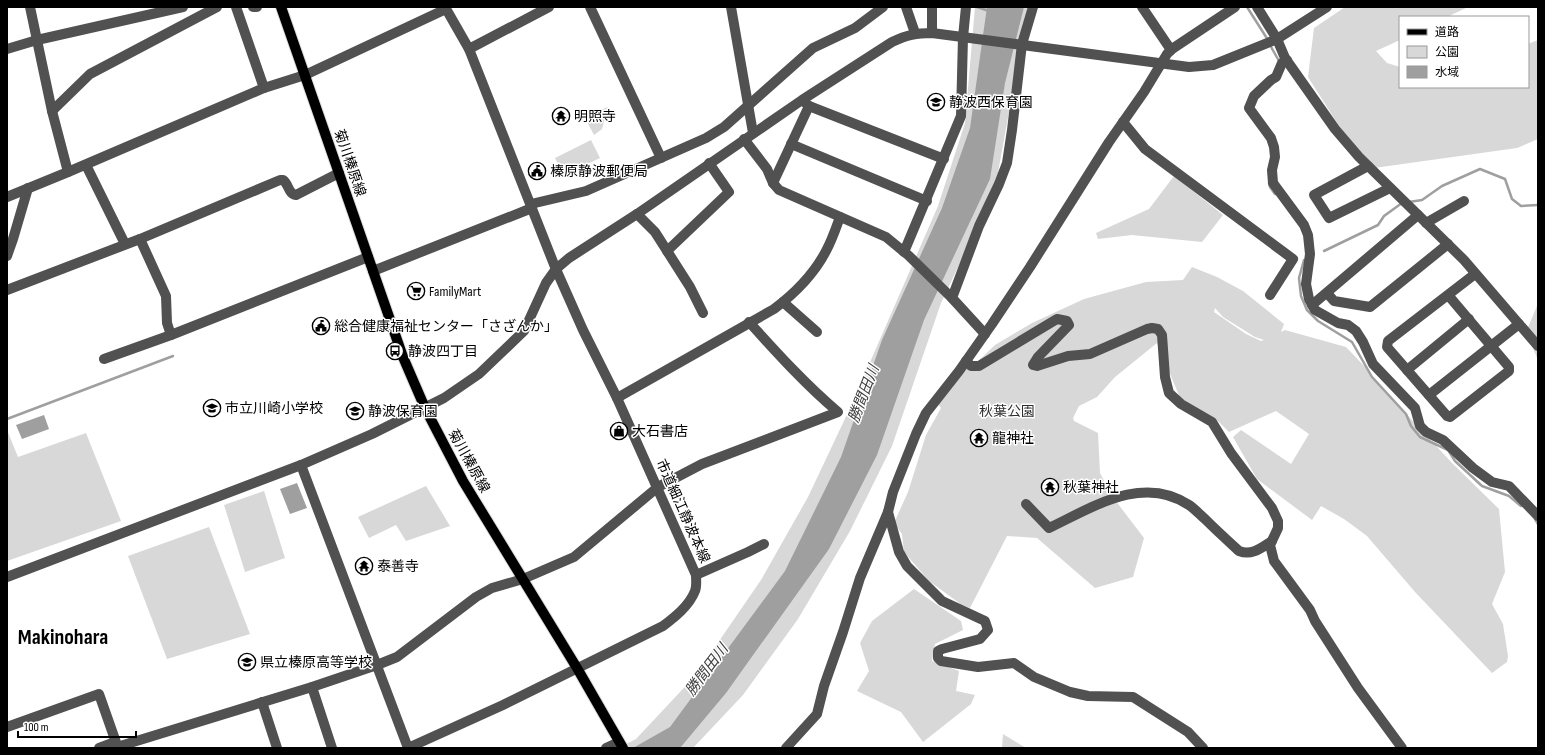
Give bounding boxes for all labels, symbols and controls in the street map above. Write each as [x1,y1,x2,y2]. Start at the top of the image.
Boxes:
legend [1399,16,1529,88]
text: 道路 [1435,25,1459,40]
text: 公園 [1435,45,1459,60]
text: 水域 [1435,65,1459,80]
school or university icon: 静波西保育園 [926,92,946,112]
place label: 静波西保育園 [949,94,1033,111]
temple icon: 明照寺 [551,106,571,126]
place label: 明照寺 [574,108,616,125]
street label: 菊川榛原線 [331,127,369,199]
public building icon: 榛原静波郵便局 [527,161,547,181]
place label: 榛原静波郵便局 [550,163,648,180]
supermarket icon: FamilyMart [406,281,426,301]
place label: FamilyMart [429,283,481,300]
public building icon: 総合健康福祉センター「さざんか」 [311,316,331,336]
place label: 総合健康福祉センター「さざんか」 [334,318,558,335]
bus stop icon: 静波四丁目 [385,341,405,361]
place label: 静波四丁目 [408,343,478,360]
water label: 勝間田川 [844,361,884,425]
school or university icon: 市立川崎小学校 [202,398,222,418]
place label: 市立川崎小学校 [225,400,323,417]
school or university icon: 静波保育園 [345,401,365,421]
place label: 静波保育園 [368,403,438,420]
park label: 秋葉公園 [979,403,1035,420]
shop icon: 大石書店 [609,421,629,441]
place label: 大石書店 [632,423,688,440]
street label: 菊川榛原線 [445,426,493,496]
temple icon: 龍神社 [969,428,989,448]
place label: 龍神社 [992,430,1034,447]
street label: 市道細江静波本線 [652,456,714,566]
temple icon: 秋葉神社 [1040,477,1060,497]
place label: 秋葉神社 [1063,479,1119,496]
temple icon: 泰善寺 [354,556,374,576]
place label: 泰善寺 [377,558,419,575]
district label: Makinohara [18,624,108,651]
water label: 勝間田川 [681,639,734,700]
school or university icon: 県立榛原高等学校 [237,652,257,672]
place label: 県立榛原高等学校 [260,654,372,671]
scale bar [18,713,136,739]
text: 100 m [24,720,49,735]

